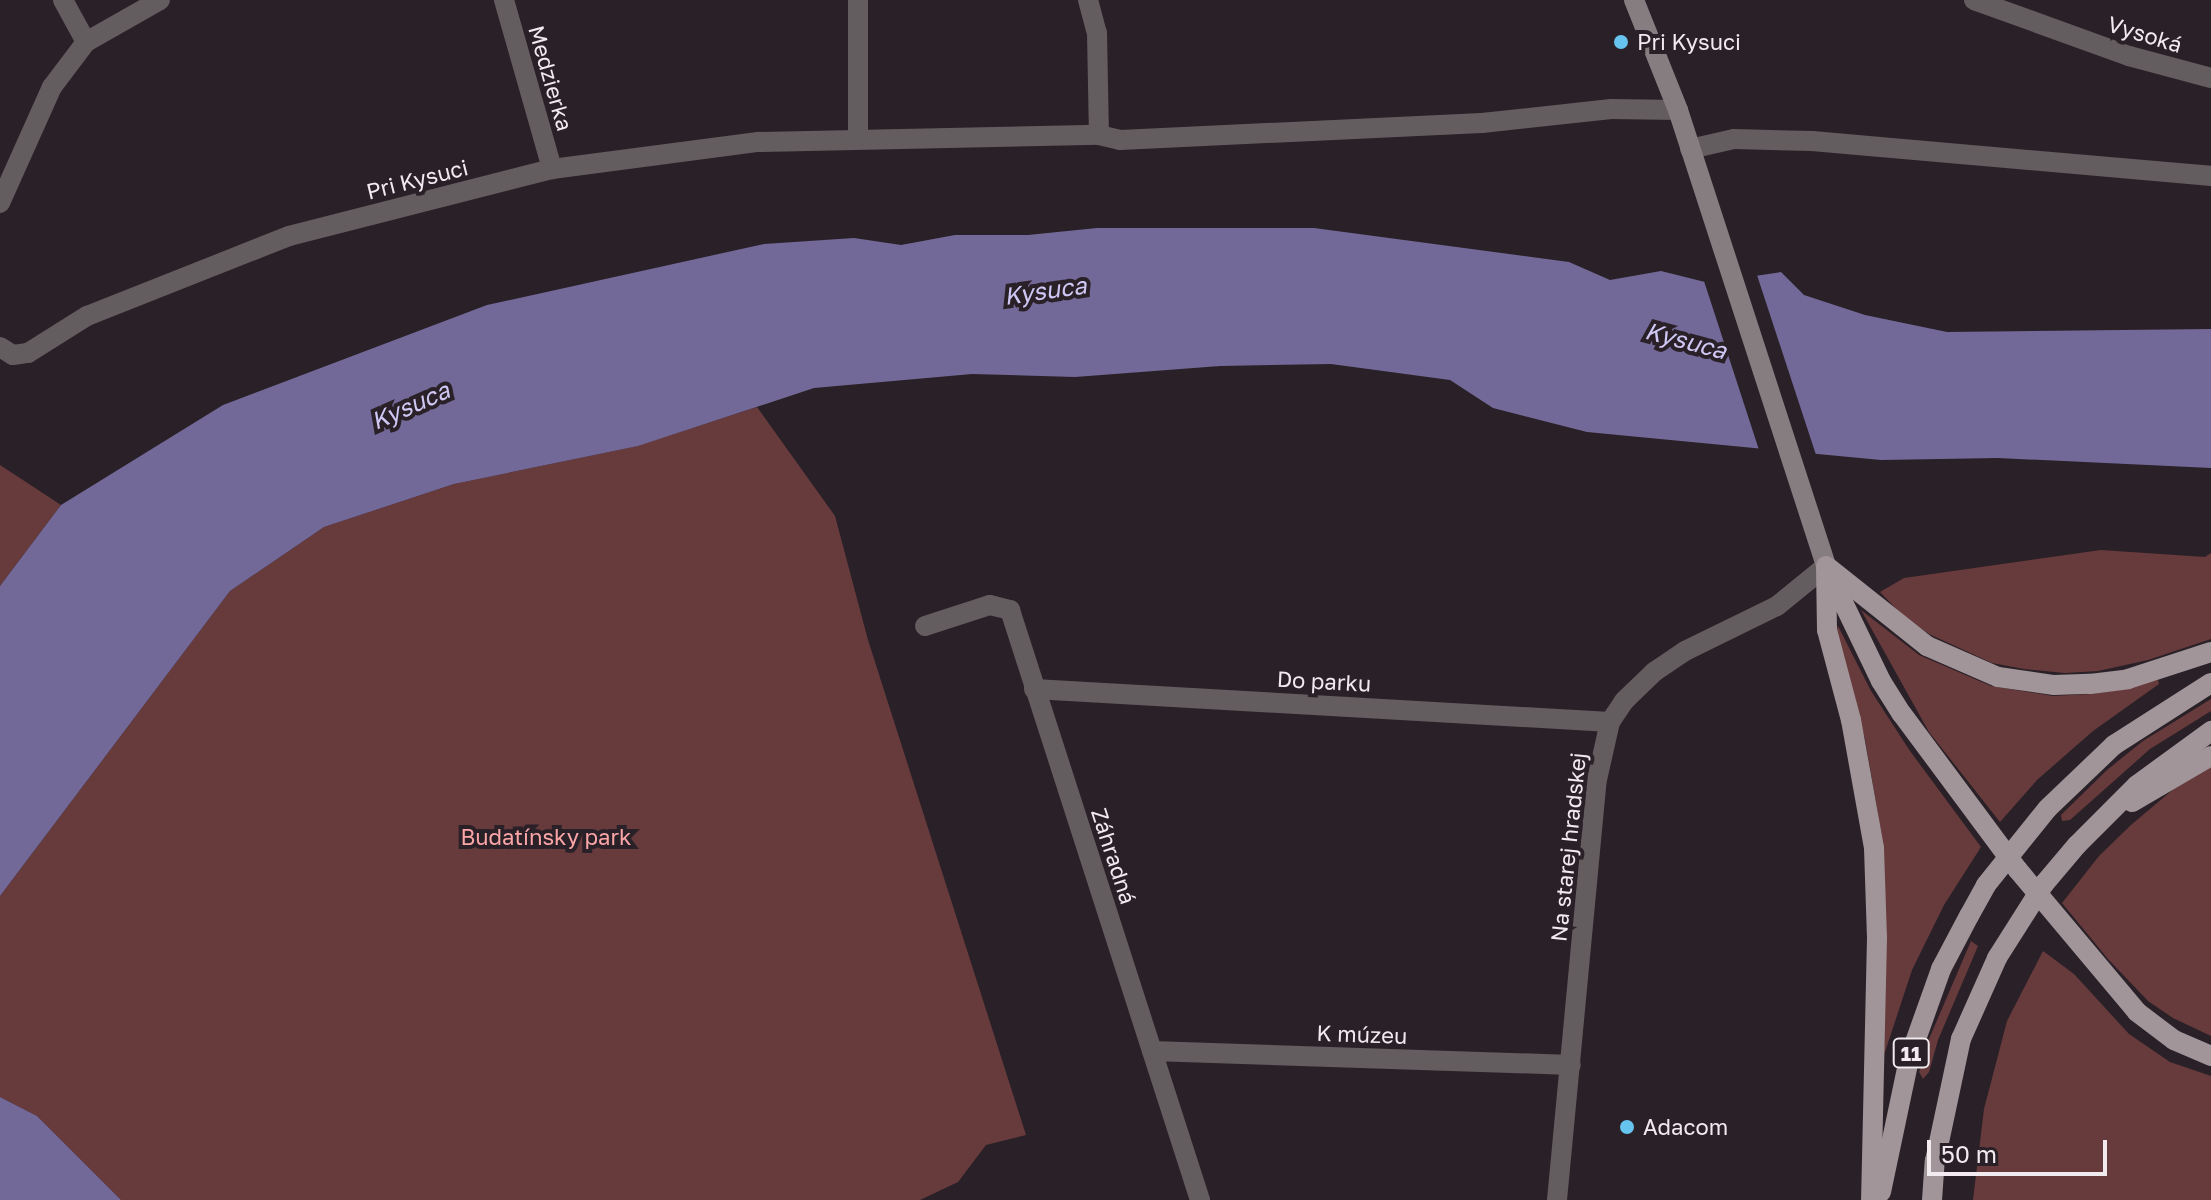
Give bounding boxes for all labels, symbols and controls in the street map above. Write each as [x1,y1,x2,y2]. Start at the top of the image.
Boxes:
street label: Vysoká [2105,10,2185,58]
street label: Medzierka [523,22,579,134]
place label: Pri Kysuci [1637,29,1741,55]
marker: Pri Kysuci [1612,33,1630,51]
street label: Pri Kysuci [363,154,471,204]
water label: Kysuca [1002,270,1088,310]
water label: Kysuca [1642,315,1730,365]
water label: Kysuca [366,375,454,435]
street label: Do parku [1276,665,1372,697]
street label: Na starej hradskej [1545,751,1591,943]
street label: Záhradná [1086,805,1142,907]
park label: Budatínsky park [460,824,632,850]
street label: K múzeu [1316,1019,1408,1049]
road number: 11 [1891,1037,1931,1069]
place label: Adacom [1643,1114,1728,1140]
marker: Adacom [1618,1118,1636,1136]
scale bar [1931,1124,2111,1174]
text: 50 m [1941,1139,1997,1168]

